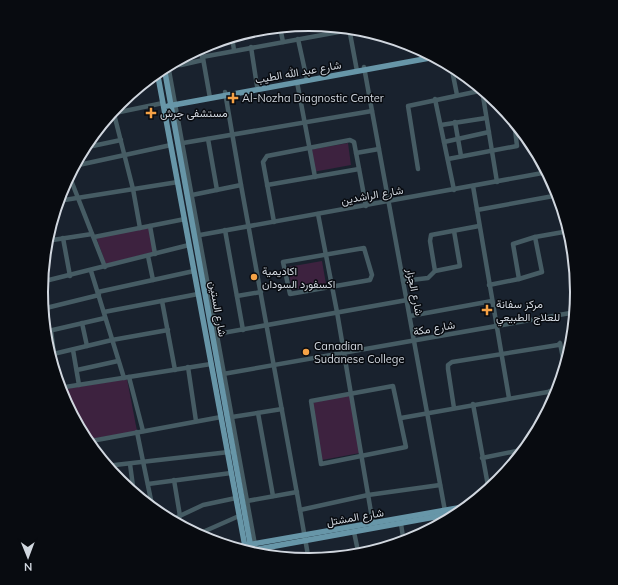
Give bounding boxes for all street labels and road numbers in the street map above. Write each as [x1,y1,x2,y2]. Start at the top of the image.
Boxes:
street label: شارع عبد الله الطيب [254,57,343,87]
street label: شارع الراشدين [340,183,405,208]
street label: شارع الجزار [402,266,427,317]
street label: شارع الستين [205,280,230,338]
street label: شارع مكة [412,317,456,340]
street label: شارع المشتل [325,505,385,530]

